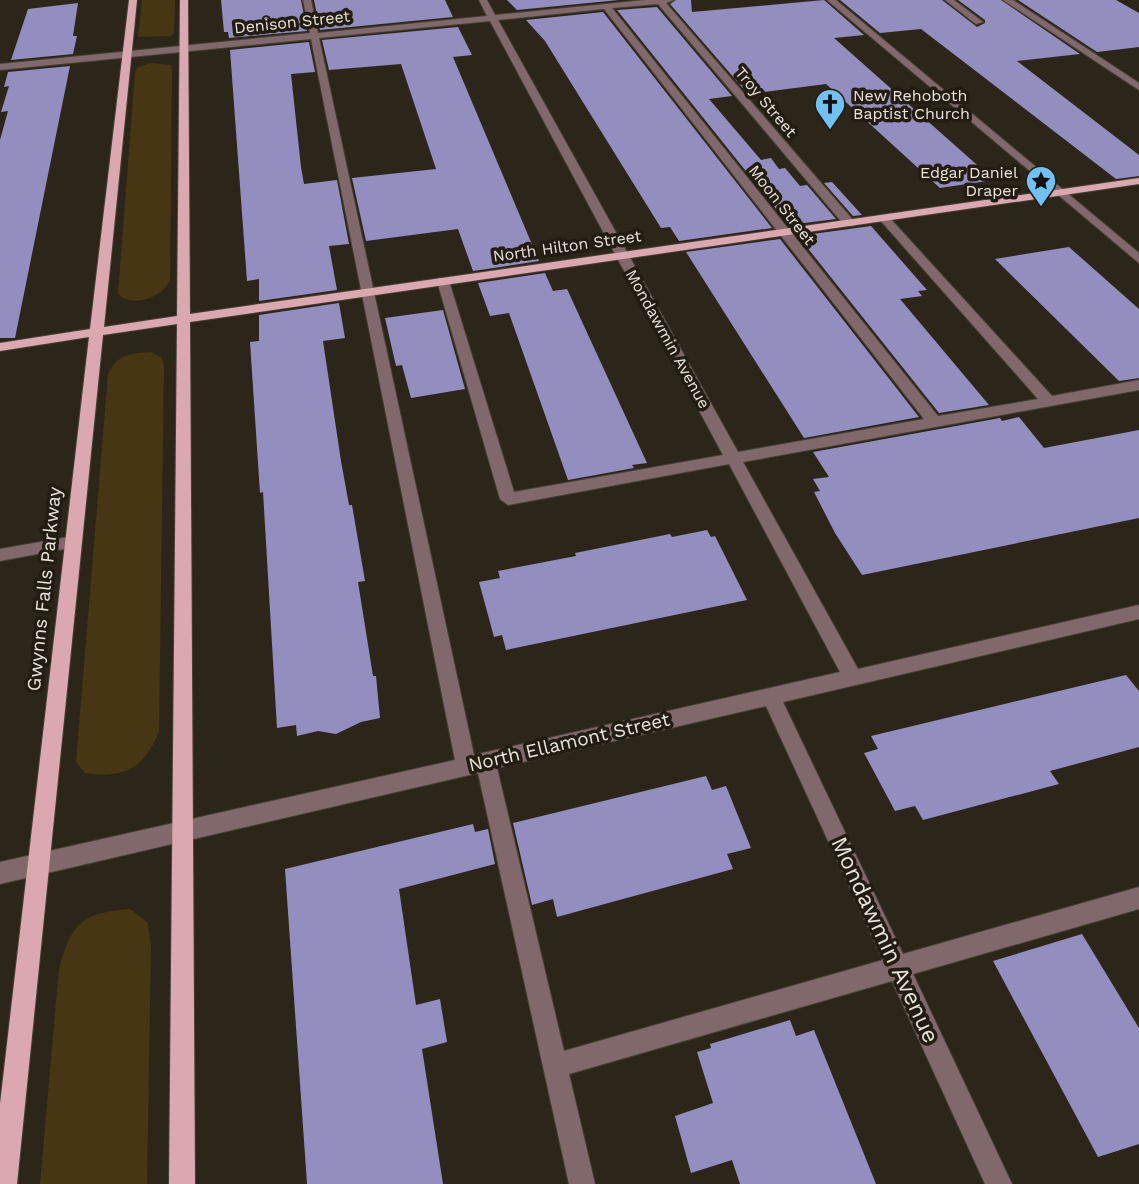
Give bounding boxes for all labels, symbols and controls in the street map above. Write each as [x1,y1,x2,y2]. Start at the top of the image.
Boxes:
street label: Denison Street [233,6,351,38]
street label: Troy Street [731,63,801,141]
place label: New Rehoboth Baptist Church [853,86,970,123]
church icon: New Rehoboth Baptist Church [813,87,847,131]
street label: Moon Street [745,161,819,249]
place label: Edgar Daniel Draper [920,163,1018,200]
place icon: Edgar Daniel Draper [1024,164,1058,208]
street label: North Hilton Street [492,226,643,266]
street label: Mondawmin Avenue [622,266,714,412]
street label: Gwynns Falls Parkway [22,485,66,692]
street label: North Ellamont Street [466,708,672,776]
street label: Mondawmin Avenue [825,833,945,1047]

